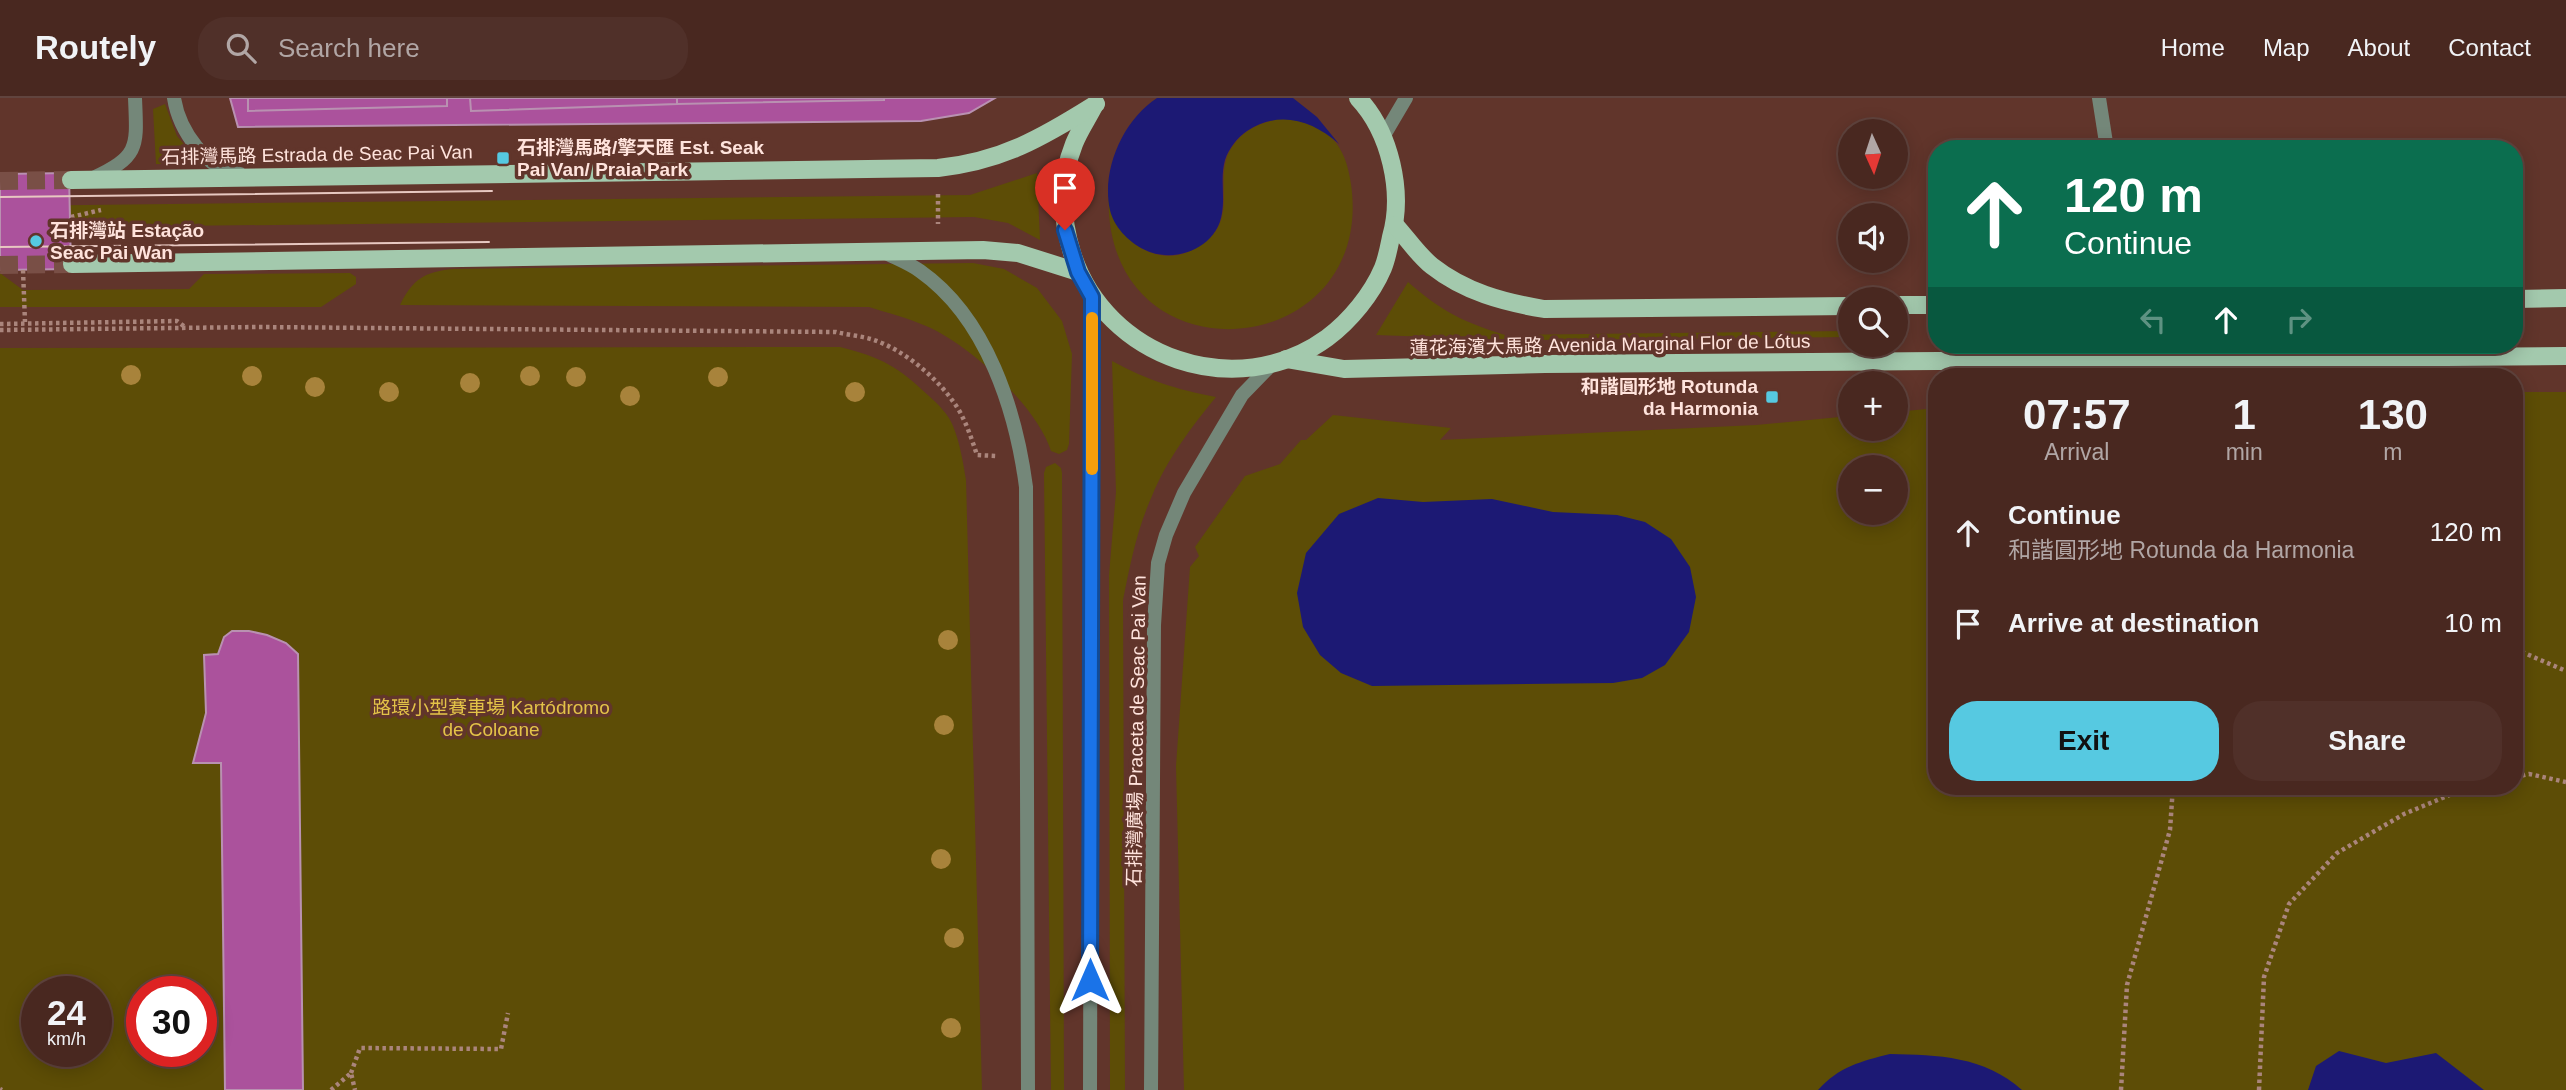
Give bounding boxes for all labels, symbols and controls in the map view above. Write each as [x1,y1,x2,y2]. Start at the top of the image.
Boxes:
search box [198,17,688,80]
text: Routely [35,29,156,66]
icon: search [222,29,260,67]
text: Search here [278,33,420,63]
text: Home [2161,34,2225,61]
text: Map [2263,34,2310,61]
text: About [2348,34,2410,61]
text: Contact [2448,34,2531,61]
north arrow [1838,119,1908,189]
map controls [1838,119,1908,525]
place label: 石排灣馬路/擎天匯 Est. Seak Pai Van/ Praia Park [517,137,764,180]
street label: 石排灣馬路 Estrada de Seac Pai Van [161,141,473,168]
marker: 石排灣馬路/擎天匯 Est. Seak Pai Van/ Praia Park [495,150,511,166]
pin [1035,158,1095,230]
icon: ahead [1949,168,2040,259]
text: 120 m [2064,168,2203,222]
icon: arrive [1046,169,1084,207]
button: sound [1838,203,1908,273]
place label: 石排灣站 Estação Seac Pai Wan [50,220,204,263]
text: Continue [2064,225,2192,261]
marker: 石排灣站 Estação Seac Pai Wan [28,233,44,249]
button: search [1838,287,1908,357]
icon: left [2134,301,2172,339]
icon: ahead [2207,301,2245,339]
icon: right [2280,301,2318,339]
street label: 蓮花海濱大馬路 Avenida Marginal Flor de Lótus [1409,331,1811,358]
button: + [1838,371,1908,441]
place label: 和諧圓形地 Rotunda da Harmonia [1581,376,1758,419]
marker: 和諧圓形地 Rotunda da Harmonia [1764,389,1780,405]
text: 07:57 [2023,391,2131,438]
text: 1 [2232,391,2256,438]
text: 130 [2358,391,2428,438]
text: Arrival [2044,439,2109,465]
text: min [2226,439,2263,465]
text: m [2383,439,2402,465]
button: − [1838,455,1908,525]
text: Continue [2008,500,2121,530]
icon: ahead [1949,514,1987,552]
text: 120 m [2430,517,2502,547]
text: 和諧圓形地 Rotunda da Harmonia [2008,537,2354,563]
street label: 石排灣廣場 Praceta de Seac Pai Van [1123,575,1150,887]
icon: arrive [1949,605,1987,643]
text: Arrive at destination [2008,608,2259,638]
text: 10 m [2444,608,2502,638]
park label: 路環小型賽車場 Kartódromo de Coloane [372,697,610,740]
button: Exit [1949,701,2219,781]
button: Share [2233,701,2502,781]
position arrow [1053,943,1127,1017]
speed limit sign: 30 [126,976,217,1067]
text: 24 [47,993,86,1032]
text: km/h [47,1029,86,1049]

